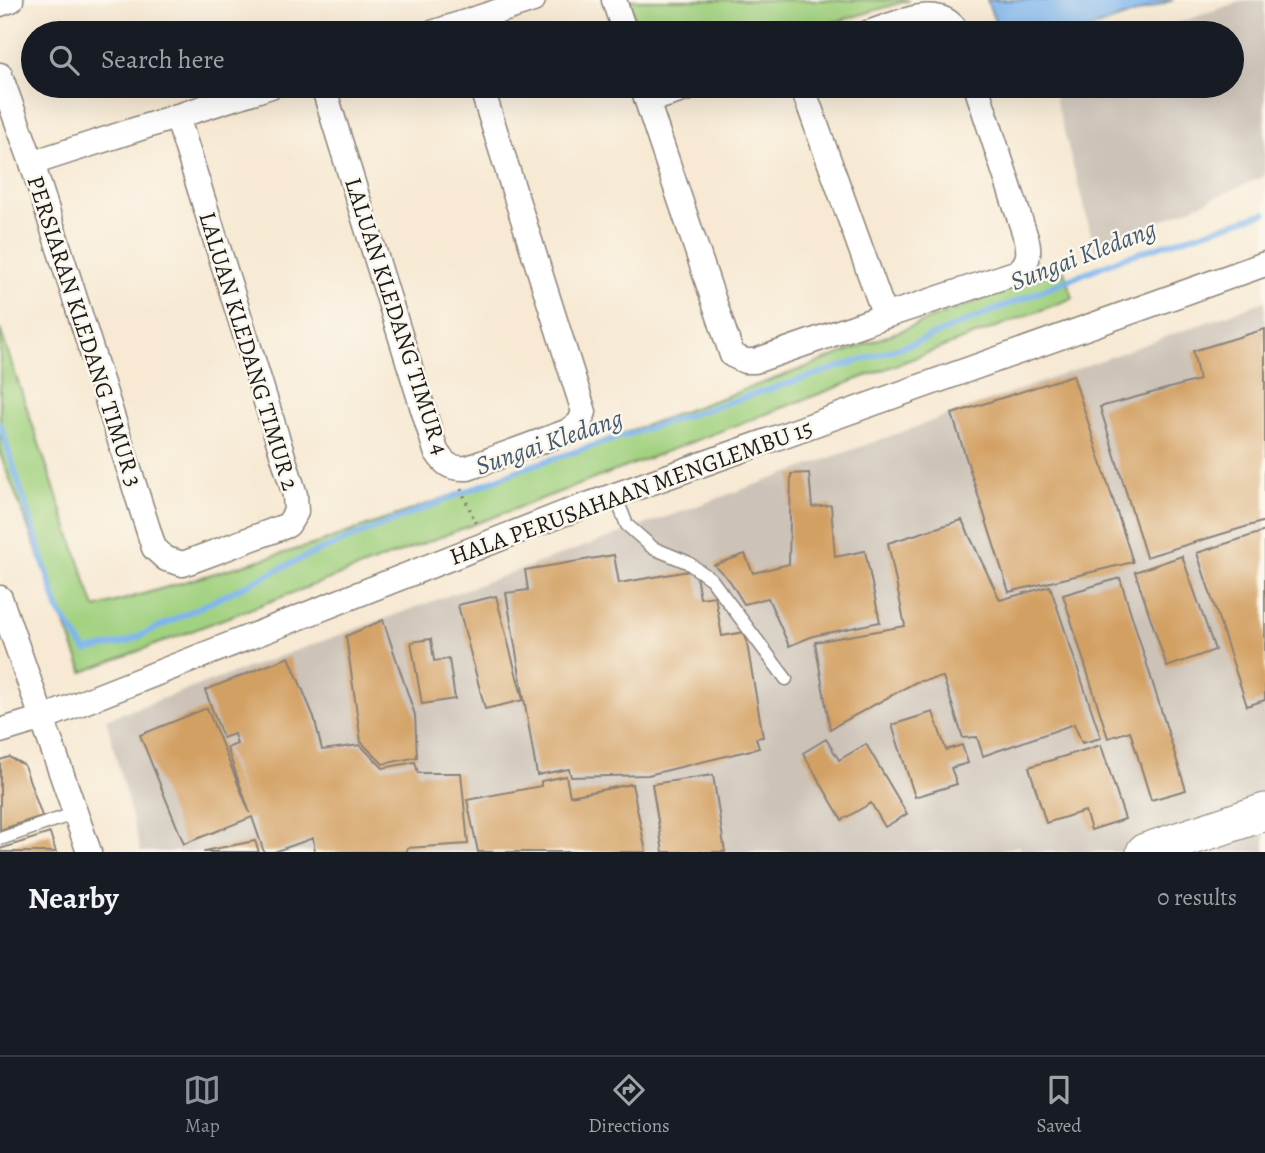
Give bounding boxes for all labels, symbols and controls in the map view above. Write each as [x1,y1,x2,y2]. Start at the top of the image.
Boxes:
search box [21,21,1244,98]
icon: search [45,41,83,79]
text: Search here [101,42,225,77]
street label: PERSIARAN KLEDANG TIMUR 3 [20,171,150,491]
street label: LALUAN KLEDANG TIMUR 4 [337,173,457,459]
street label: LALUAN KLEDANG TIMUR 2 [191,208,307,494]
water label: Sungai Kledang [1005,211,1161,299]
water label: Sungai Kledang [471,400,628,484]
street label: HALA PERUSAHAAN MENGLEMBU 15 [445,411,817,573]
text: Nearby [28,878,119,918]
text: 0 results [1157,882,1237,913]
tab: Map [183,1071,221,1139]
tab: Directions [588,1071,670,1139]
tab: Saved [1037,1071,1082,1139]

